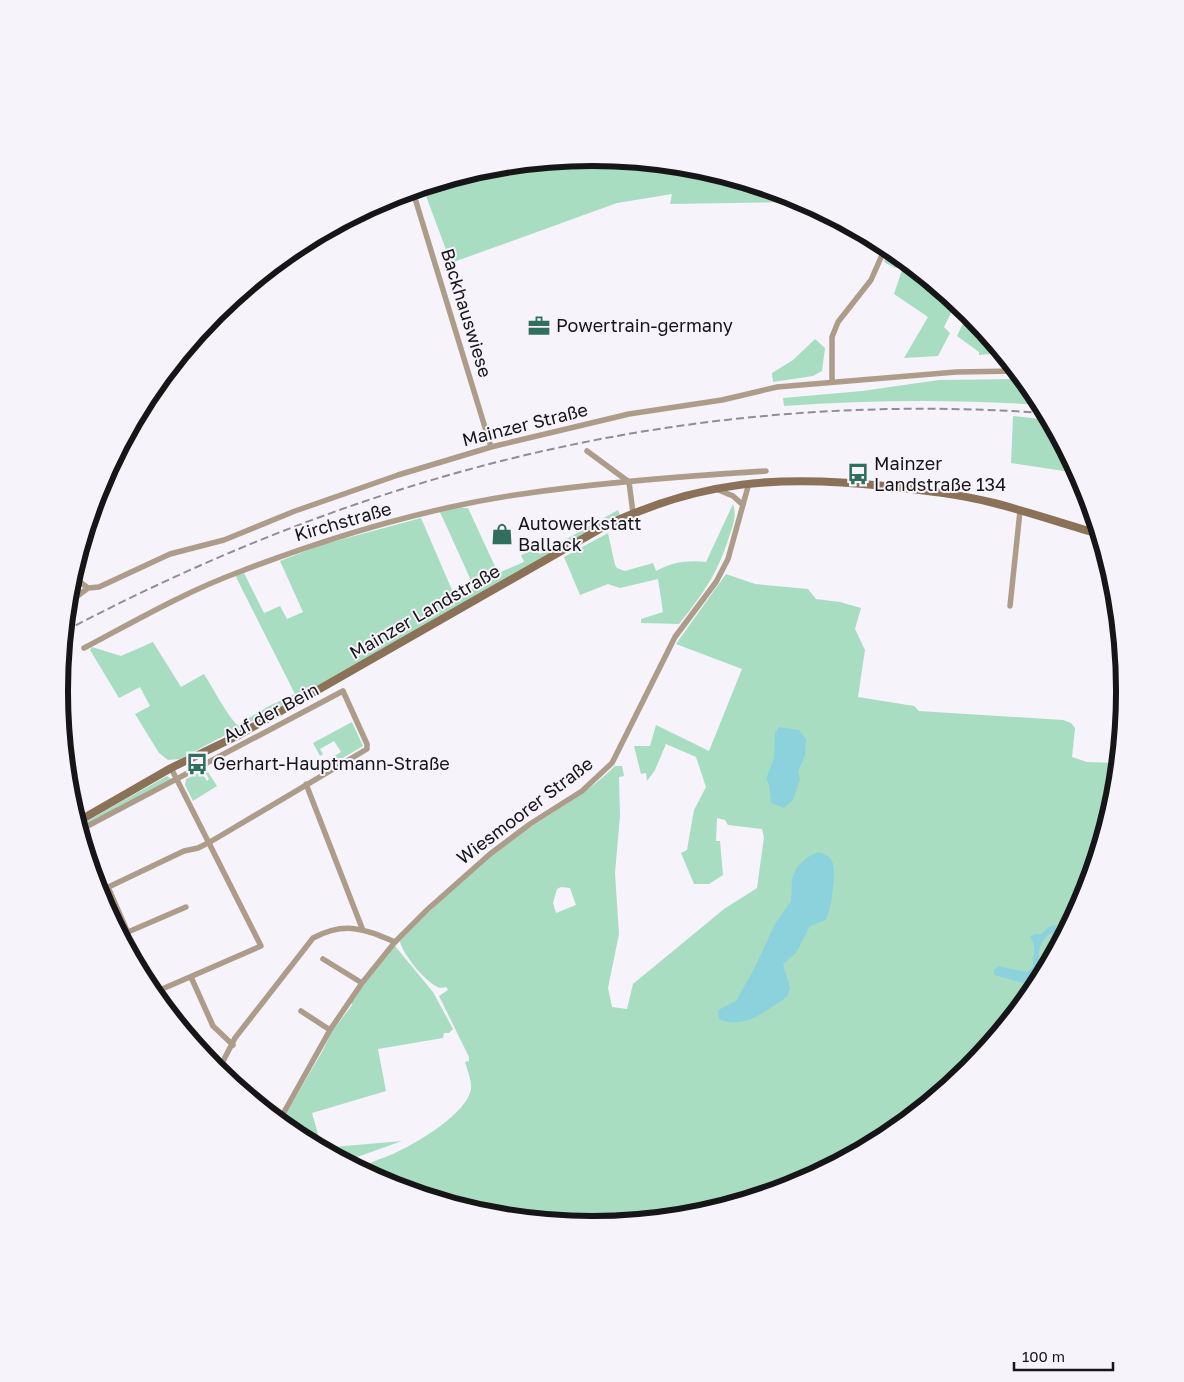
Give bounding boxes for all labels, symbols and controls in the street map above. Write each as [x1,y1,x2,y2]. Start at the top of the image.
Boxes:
street label: Backhauswiese [437,246,497,380]
office icon: Powertrain-germany [526,313,552,339]
place label: Powertrain-germany [556,314,733,336]
street label: Mainzer Straße [460,398,590,450]
place label: Mainzer Landstraße 134 [874,452,1006,495]
bus stop icon: Mainzer Landstraße 134 [845,461,871,487]
street label: Kirchstraße [292,497,394,545]
place label: Autowerkstatt Ballack [518,512,641,555]
shop icon: Autowerkstatt Ballack [489,521,515,547]
street label: Mainzer Landstraße [345,559,504,663]
street label: Auf der Bein [219,678,322,746]
bus stop icon: Gerhart-Hauptmann-Straße [184,751,210,777]
place label: Gerhart-Hauptmann-Straße [213,752,450,774]
street label: Wiesmoorer Straße [452,752,597,869]
scale bar [1014,1340,1113,1372]
text: 100 m [1022,1347,1065,1365]

